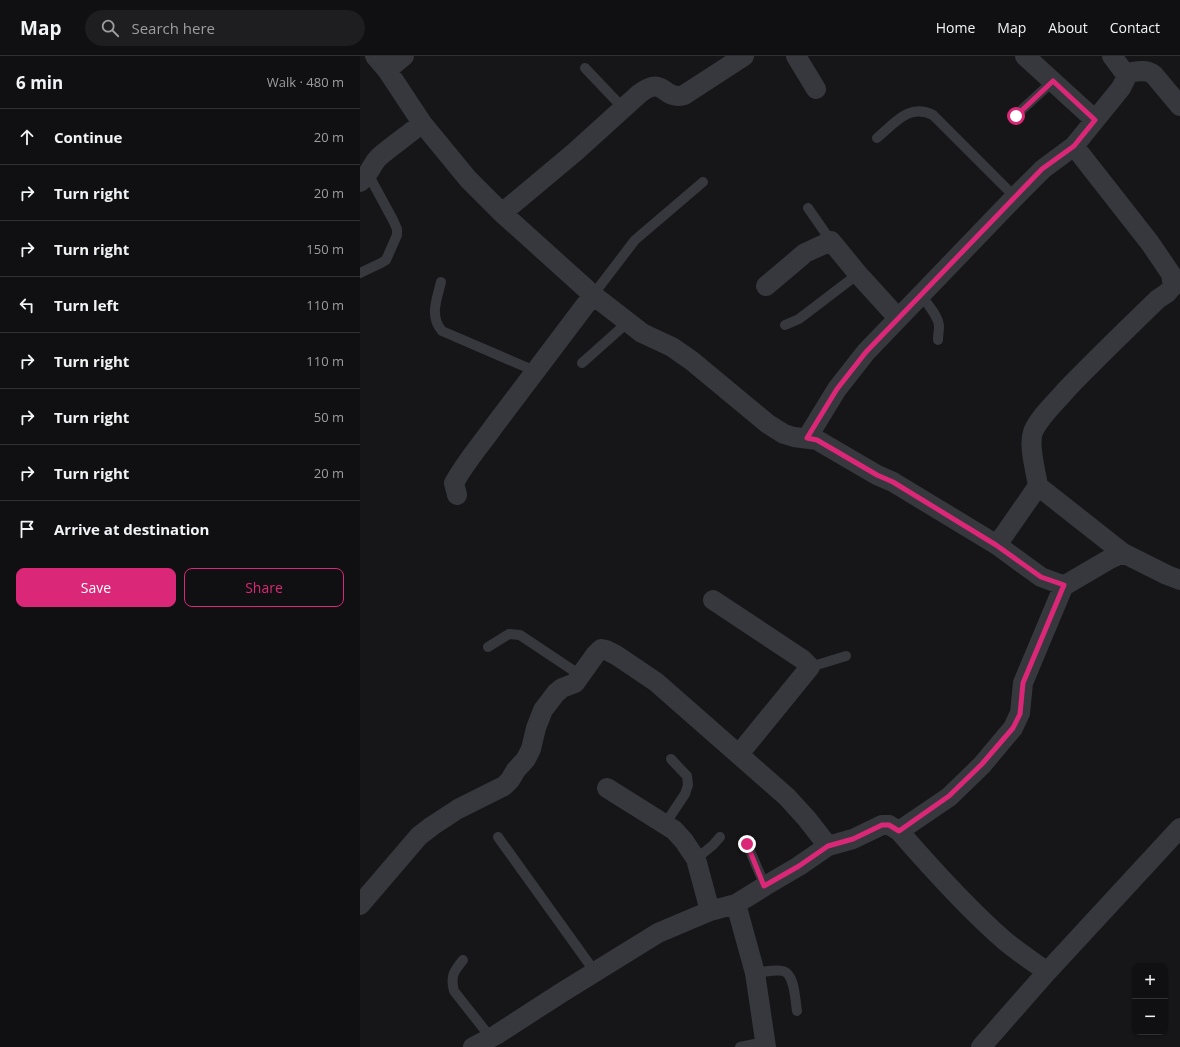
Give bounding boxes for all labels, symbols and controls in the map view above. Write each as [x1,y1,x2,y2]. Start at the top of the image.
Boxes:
search box [85,10,365,46]
text: Map [20,15,61,41]
icon: search [99,17,121,39]
text: Search here [131,18,215,38]
text: Home [936,18,975,37]
text: Map [997,18,1026,37]
text: About [1048,18,1088,37]
text: Contact [1110,18,1160,37]
text: 6 min [16,71,63,94]
text: Walk · 480 m [267,73,344,91]
route start [1007,107,1025,125]
icon: ahead [16,126,38,148]
text: Continue [54,127,122,147]
text: 20 m [314,128,344,146]
icon: right [16,182,38,204]
text: Turn right [54,183,129,203]
text: 20 m [314,184,344,202]
icon: right [16,238,38,260]
text: Turn right [54,239,129,259]
text: 150 m [306,240,344,258]
icon: left [16,294,38,316]
text: Turn left [54,295,119,315]
text: 110 m [306,296,344,314]
icon: right [16,350,38,372]
text: Turn right [54,351,129,371]
text: 110 m [306,352,344,370]
icon: right [16,406,38,428]
text: Turn right [54,407,129,427]
text: 50 m [314,408,344,426]
icon: right [16,462,38,484]
text: Turn right [54,463,129,483]
text: 20 m [314,464,344,482]
icon: arrive [16,518,38,540]
text: Arrive at destination [54,519,209,539]
button: Save [16,568,176,607]
button: Share [184,568,344,607]
route end [738,835,756,853]
map controls [1132,963,1168,1035]
button: + [1132,963,1168,999]
button: − [1132,999,1168,1035]

